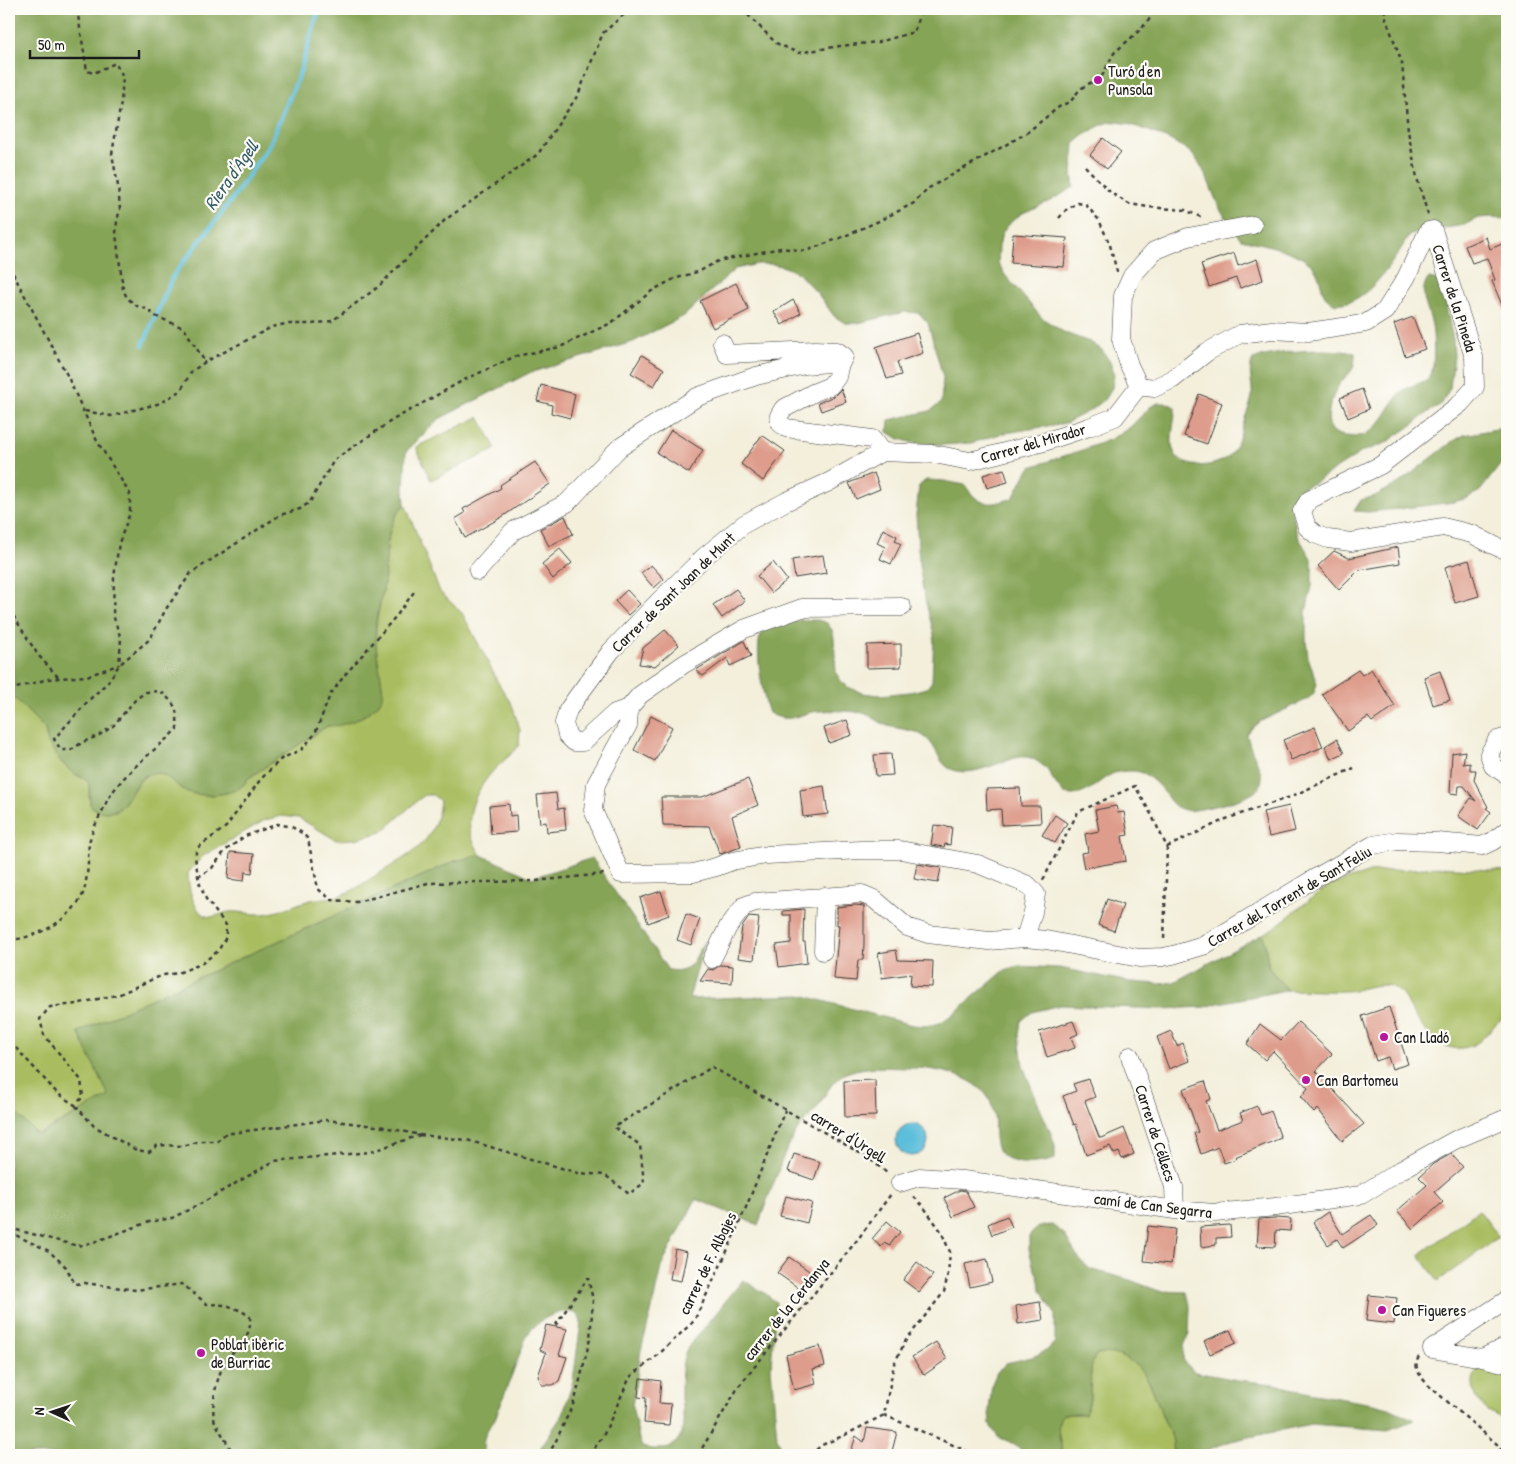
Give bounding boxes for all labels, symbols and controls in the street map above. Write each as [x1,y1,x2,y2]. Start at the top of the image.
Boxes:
scale bar [30,28,139,60]
text: 50 m [38,34,65,55]
place label: Turó d'en Punsola [1108,60,1161,100]
marker: Turó d'en Punsola [1092,74,1104,86]
water label: Riera d'Agell [198,134,265,215]
street label: Carrer de la Pineda [1427,242,1483,354]
street label: Carrer del Mirador [978,417,1088,469]
street label: Carrer de Sant Joan de Munt [606,527,740,657]
street label: Carrer del Torrent de Sant Feliu [1203,840,1376,952]
place label: Can Lladó [1394,1026,1450,1048]
marker: Can Lladó [1378,1031,1390,1043]
place label: Can Bartomeu [1316,1069,1399,1091]
marker: Can Bartomeu [1300,1074,1312,1086]
street label: Carrer de Céllecs [1130,1082,1182,1184]
street label: carrer d'Urgell [807,1104,891,1168]
street label: camí de Can Segarra [1093,1187,1213,1223]
street label: carrer de F. Albajes [673,1208,741,1318]
street label: carrer de la Cerdanya [738,1253,834,1365]
place label: Can Figueres [1392,1299,1466,1321]
marker: Can Figueres [1376,1304,1388,1316]
place label: Poblat ibèric de Burriac [211,1333,285,1373]
marker: Poblat ibèric de Burriac [195,1347,207,1359]
north arrow [28,1386,78,1436]
text: N [29,1407,48,1416]

